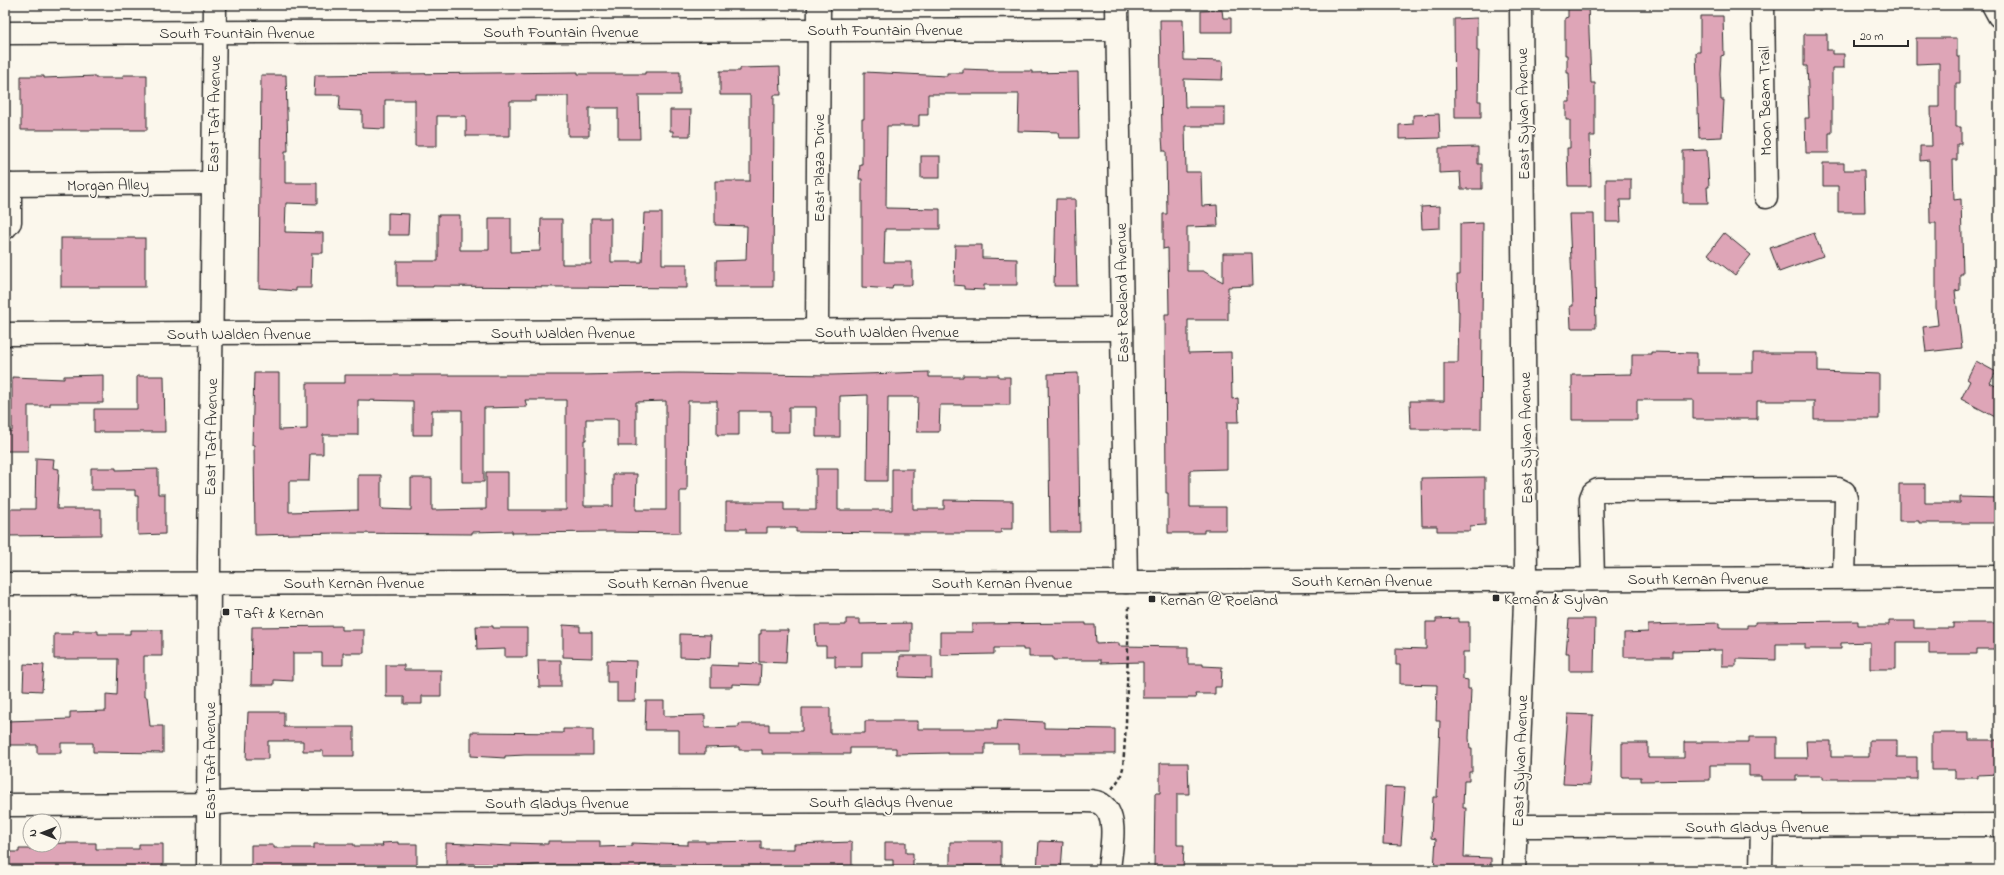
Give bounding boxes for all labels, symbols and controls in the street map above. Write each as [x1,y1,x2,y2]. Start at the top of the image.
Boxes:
street label: South Fountain Avenue [807,19,964,43]
street label: South Fountain Avenue [483,21,640,45]
street label: South Fountain Avenue [159,22,316,46]
scale bar [1854,22,1908,48]
text: 20 m [1860,28,1883,46]
street label: Moon Beam Trail [1753,46,1779,156]
street label: East Sylvan Avenue [1511,47,1537,180]
street label: East Taft Avenue [202,54,228,173]
street label: East Plaza Drive [808,113,832,222]
street label: Morgan Alley [67,173,149,199]
street label: East Roeland Avenue [1110,222,1136,363]
street label: South Walden Avenue [815,321,960,345]
street label: South Walden Avenue [491,322,636,346]
street label: South Walden Avenue [167,323,312,347]
street label: East Sylvan Avenue [1514,371,1540,504]
street label: East Taft Avenue [199,377,225,496]
street label: South Kernan Avenue [1628,568,1769,592]
street label: South Kernan Avenue [1292,570,1433,594]
street label: South Kernan Avenue [284,572,425,596]
street label: South Kernan Avenue [608,572,749,596]
street label: South Kernan Avenue [932,572,1073,596]
place label: Kernan & Sylvan [1504,588,1608,612]
place label: Kernan @ Roeland [1160,589,1278,613]
marker: Kernan & Sylvan [1491,593,1501,603]
marker: Kernan @ Roeland [1147,594,1157,604]
place label: Taft & Kernan [234,602,324,626]
marker: Taft & Kernan [221,607,231,617]
street label: East Sylvan Avenue [1507,694,1535,828]
street label: East Taft Avenue [199,701,223,820]
street label: South Gladys Avenue [809,791,954,815]
street label: South Gladys Avenue [485,792,630,816]
north arrow [22,813,62,853]
street label: South Gladys Avenue [1685,816,1830,840]
text: N [25,829,41,837]

